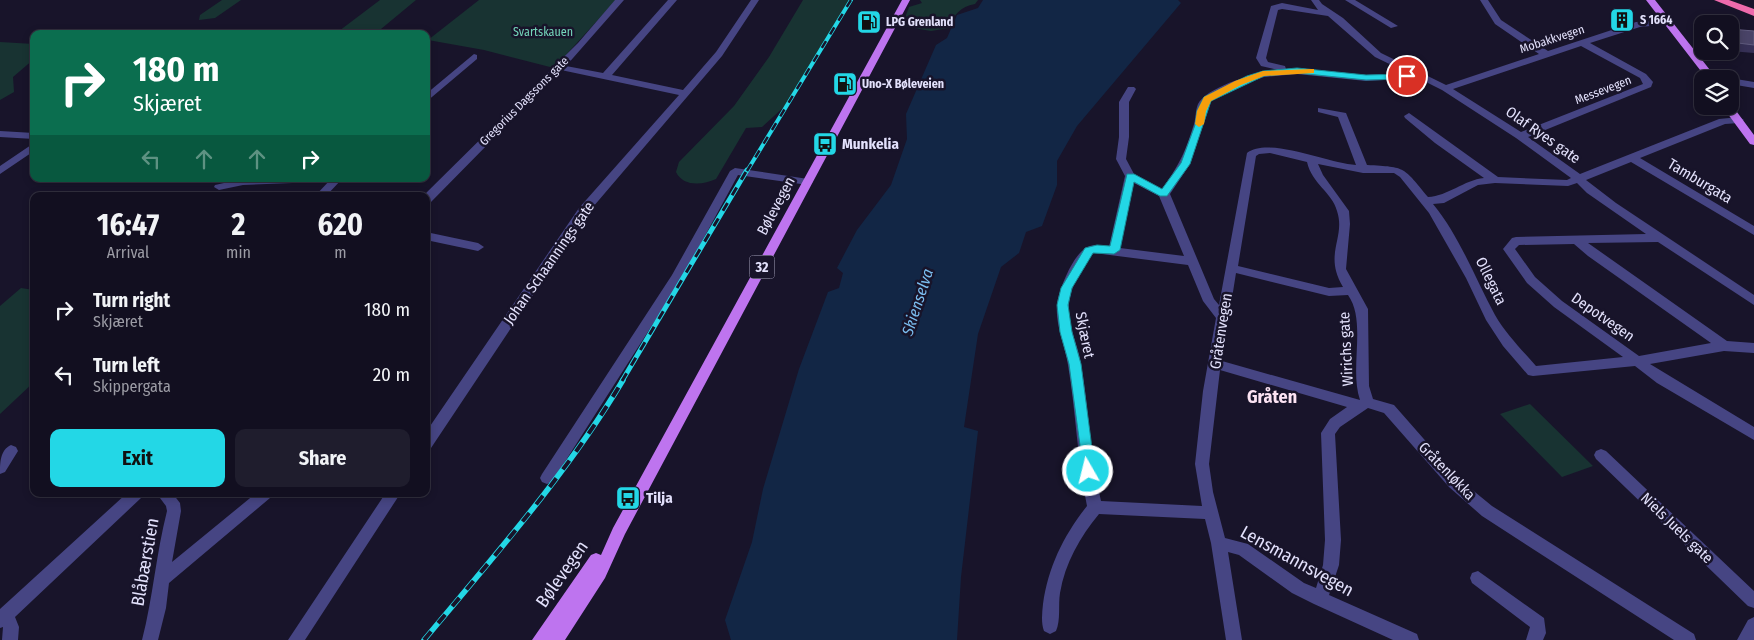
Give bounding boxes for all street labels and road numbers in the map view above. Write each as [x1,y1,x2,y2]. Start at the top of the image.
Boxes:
street label: Mobakkvegen [1518,22,1586,56]
street label: Gregorius Dagssons gate [477,54,571,148]
street label: Messevegen [1573,73,1633,107]
street label: Olaf Ryes gate [1502,103,1584,167]
street label: Tamburgata [1664,155,1736,207]
street label: Bølevegen [753,174,799,238]
street label: Johan Schaannings gate [500,198,598,328]
street label: Ollegata [1472,254,1510,308]
road number: 32 [750,256,774,278]
street label: Depotvegen [1568,289,1638,345]
street label: Gråtenvegen [1206,292,1236,370]
street label: Skjæret [1072,310,1098,360]
street label: Wirichs gate [1335,311,1357,387]
street label: Gråtenløkka [1415,438,1479,504]
street label: Niels Juels gate [1637,489,1717,567]
street label: Blåbærstien [126,516,164,608]
street label: Lensmannsvegen [1237,521,1357,601]
street label: Bølevegen [531,536,593,612]

